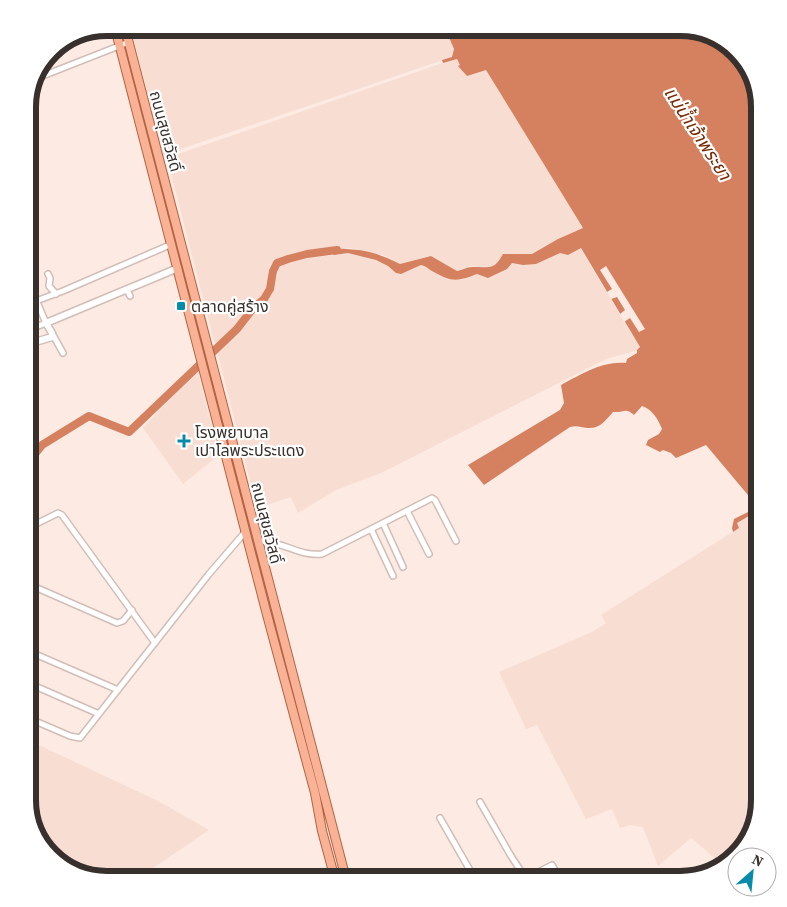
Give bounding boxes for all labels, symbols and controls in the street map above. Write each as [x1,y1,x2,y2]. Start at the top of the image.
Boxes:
water label: แม่น้ำเจ้าพระยา [658,81,738,185]
street label: ถนนสุขสวัสดิ์ [145,88,187,174]
place label: ตลาดคู่สร้าง [191,295,269,317]
marker: ตลาดคู่สร้าง [175,300,187,312]
place label: โรงพยาบาล เปาโลพระประแดง [195,421,304,461]
marker: โรงพยาบาล เปาโลพระประแดง [177,434,191,448]
street label: ถนนสุขสวัสดิ์ [246,480,288,566]
north arrow [727,847,777,897]
text: N [749,849,767,872]

